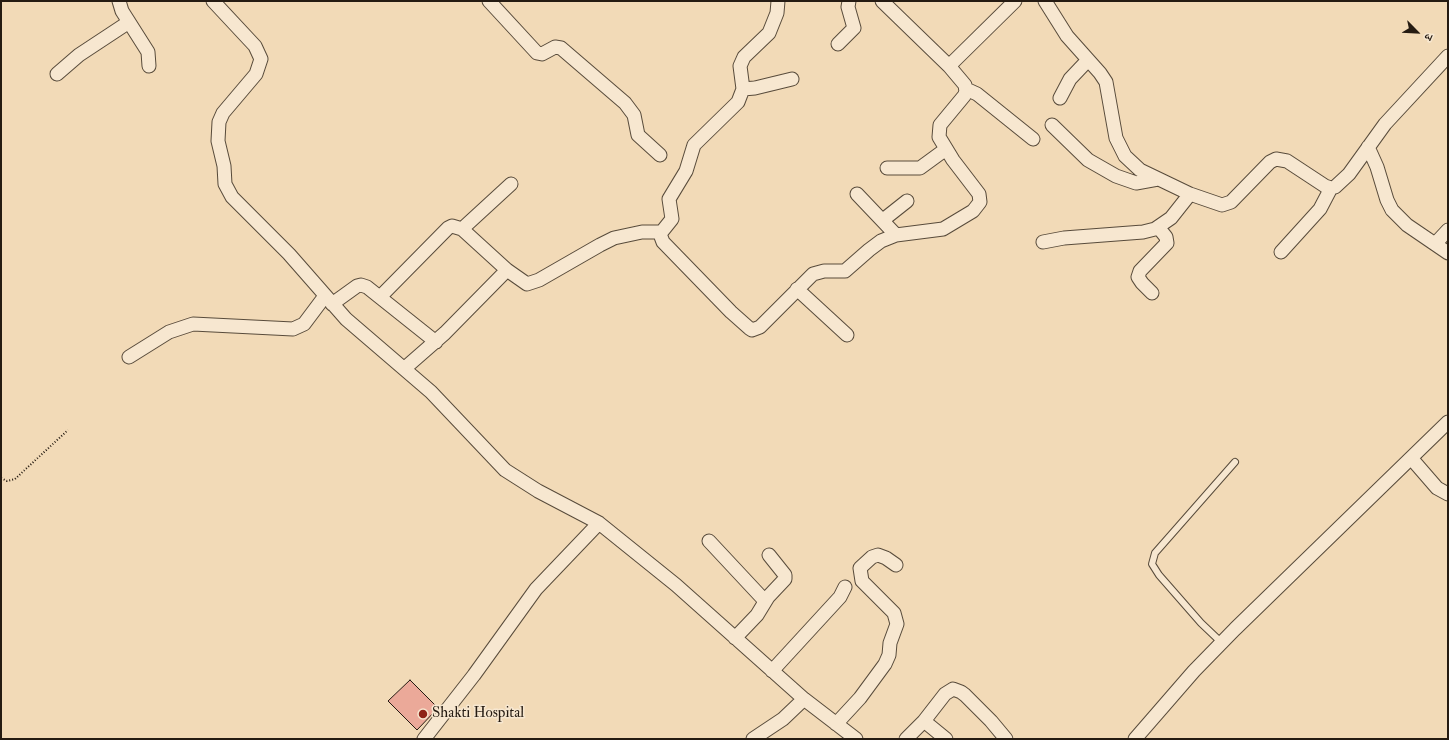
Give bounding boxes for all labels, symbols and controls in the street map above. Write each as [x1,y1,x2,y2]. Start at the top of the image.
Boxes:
north arrow [1397,12,1437,52]
text: उ [1421,32,1436,42]
place label: Shakti Hospital [432,705,524,723]
marker: Shakti Hospital [417,708,429,720]

